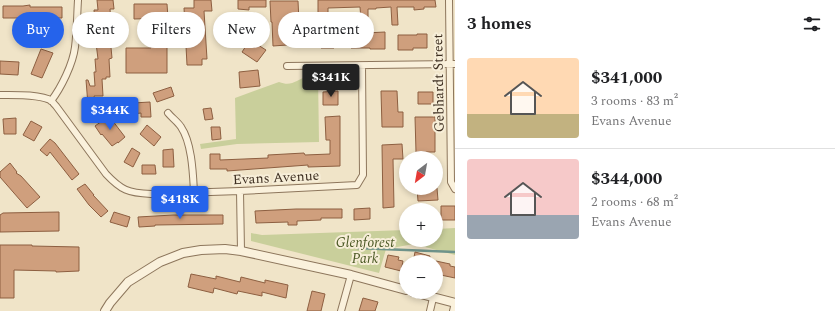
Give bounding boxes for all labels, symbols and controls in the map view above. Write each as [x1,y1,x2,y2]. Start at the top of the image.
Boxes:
text: 3 homes [467,11,532,37]
chip: Buy [12,12,64,48]
chip: Rent [72,12,129,48]
chip: Filters [137,12,205,48]
chip: New [213,12,270,48]
chip: Apartment [278,12,374,48]
icon: filters [801,13,823,35]
street label: Gebhardt Street [427,33,450,133]
pin: $341K [303,64,359,98]
text: $341,000 [591,65,662,91]
text: $341K [311,67,351,87]
icon: home [499,74,547,122]
text: 3 rooms · 83 m² [591,91,678,111]
pin: $344K [82,97,138,131]
text: $344K [90,100,130,120]
text: Evans Avenue [591,111,671,131]
north arrow [399,151,443,195]
map controls [399,151,443,299]
street label: Evans Avenue [232,165,320,190]
text: $344,000 [591,166,662,192]
icon: home [499,175,547,223]
pin: $418K [152,186,208,220]
text: $418K [160,189,200,209]
text: 2 rooms · 68 m² [591,192,678,212]
button: + [399,203,443,247]
text: Evans Avenue [591,212,671,232]
park label: Glenforest Park [336,232,395,269]
button: − [399,255,443,299]

